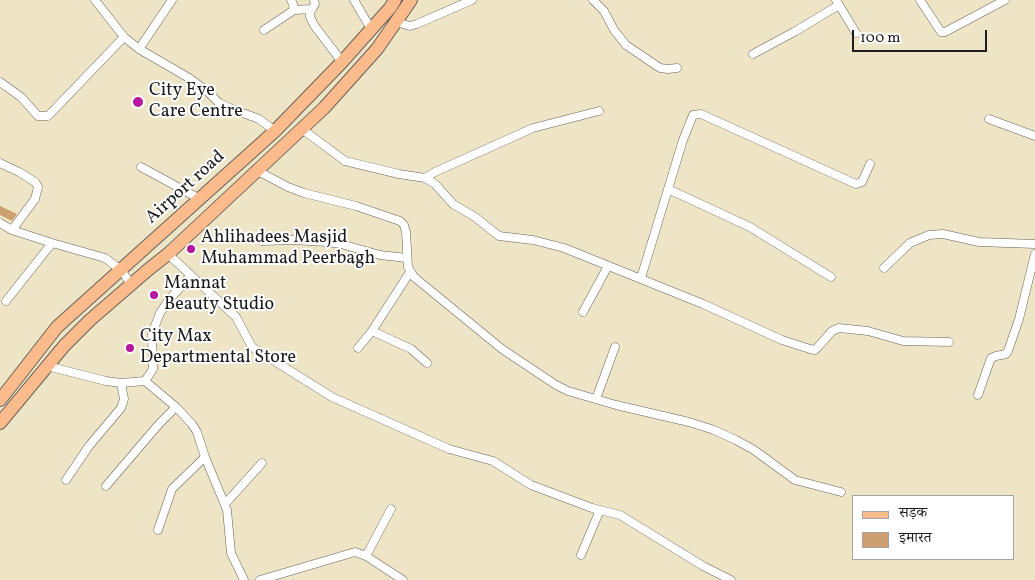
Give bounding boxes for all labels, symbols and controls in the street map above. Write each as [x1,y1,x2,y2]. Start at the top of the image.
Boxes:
scale bar [855,20,990,52]
text: 100 m [860,28,900,49]
place label: City Eye Care Centre [149,81,243,124]
marker: City Eye Care Centre [131,95,145,109]
street label: Airport road [142,147,230,229]
place label: Ahlihadees Masjid Muhammad Peerbagh [201,228,375,270]
marker: Ahlihadees Masjid Muhammad Peerbagh [185,243,197,255]
place label: Mannat Beauty Studio [164,274,274,316]
marker: Mannat Beauty Studio [148,289,160,301]
place label: City Max Departmental Store [140,327,296,369]
marker: City Max Departmental Store [124,342,136,354]
legend [852,495,1015,560]
text: सड़क [899,503,927,524]
text: इमारत [899,528,932,549]

